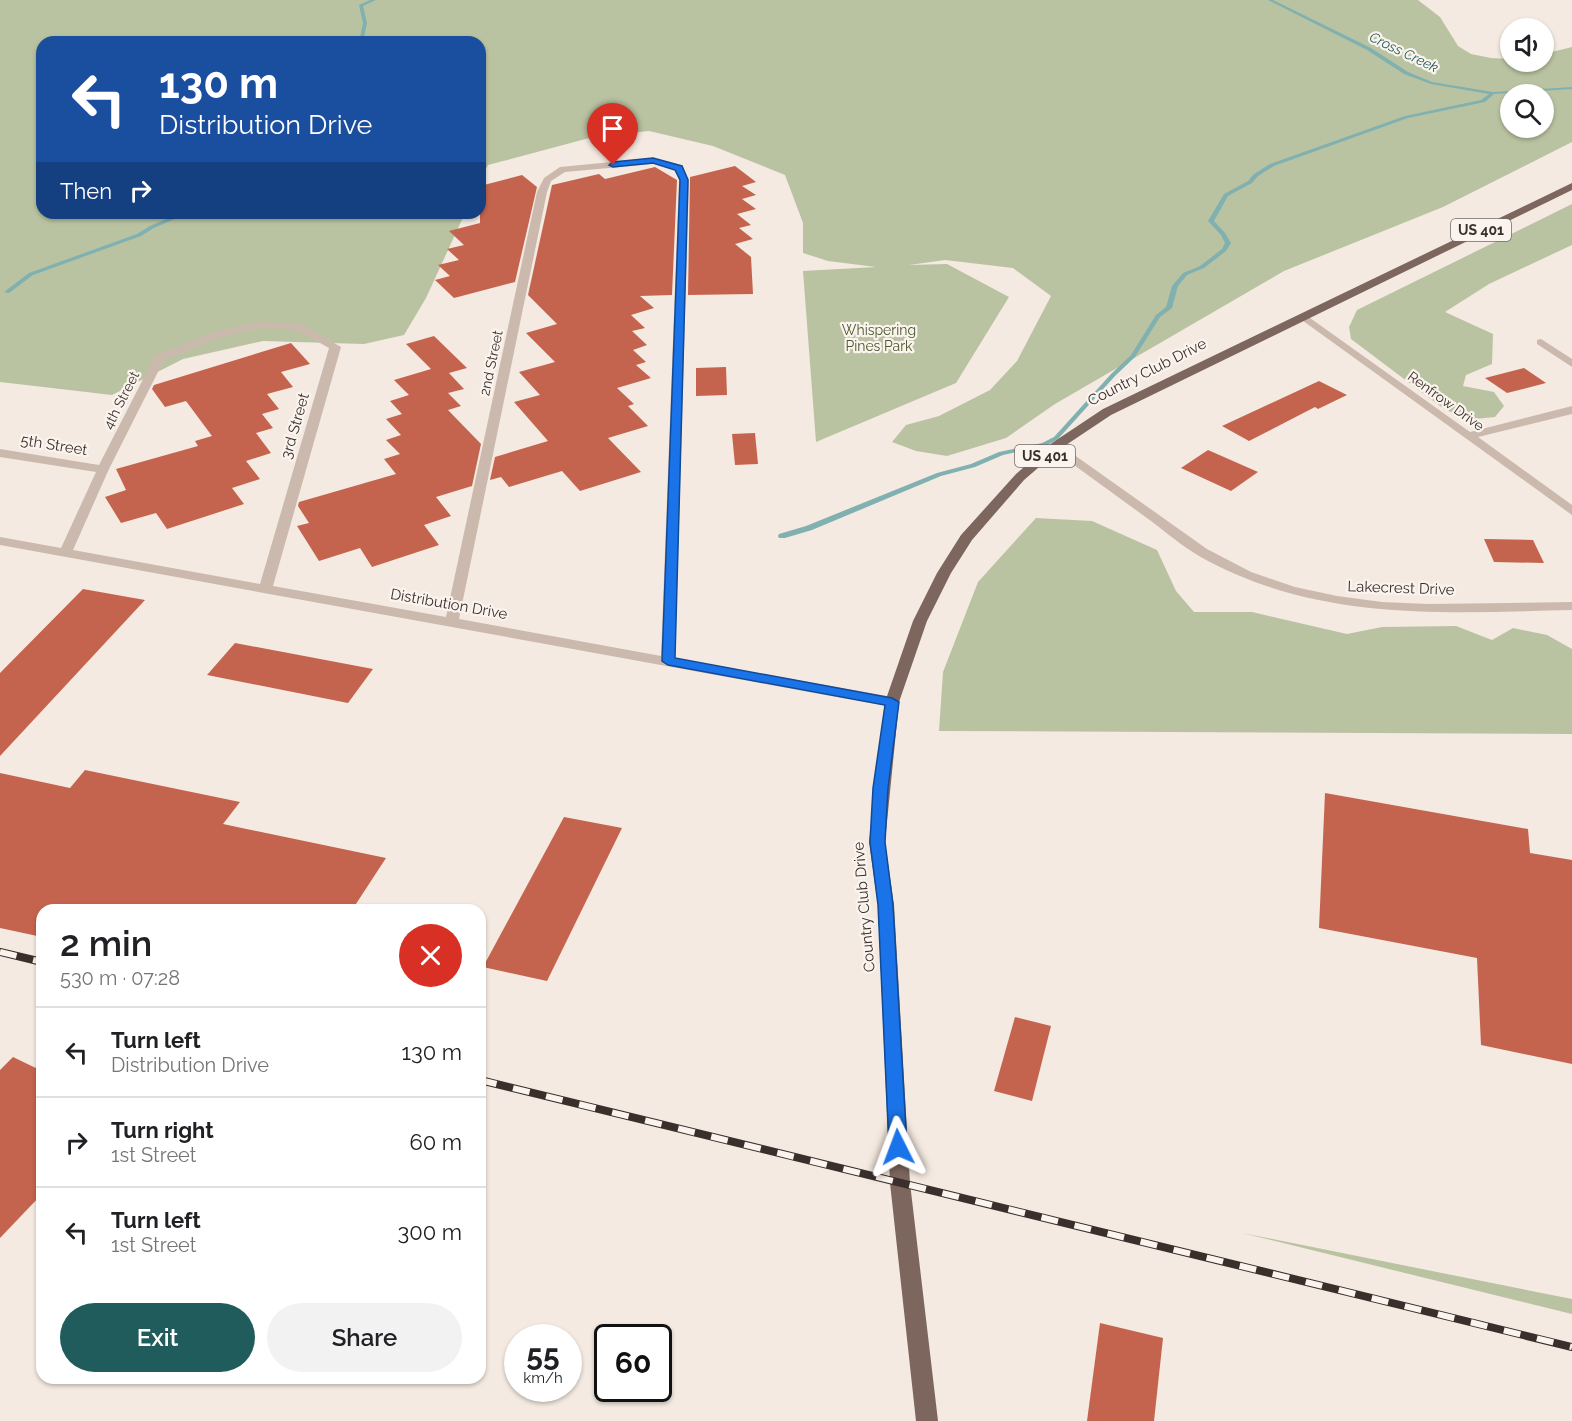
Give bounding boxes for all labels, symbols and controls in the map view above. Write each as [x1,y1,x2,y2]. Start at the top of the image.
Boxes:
map controls [1500,18,1554,138]
button: sound [1500,18,1554,72]
water label: Cross Creek [1367,28,1442,76]
text: 130 m [159,59,278,108]
icon: left [60,60,138,138]
button: search [1500,84,1554,138]
pin [587,103,638,165]
text: Distribution Drive [159,109,372,140]
icon: arrive [596,112,629,145]
icon: right [124,174,157,207]
text: Then [60,178,112,204]
road number: US 401 [1451,219,1511,241]
park label: Whispering Pines Park [842,322,916,354]
street label: 2nd Street [476,328,506,397]
street label: Country Club Drive [1085,334,1210,410]
street label: 4th Street [100,368,143,432]
street label: Renfrow Drive [1405,368,1487,434]
street label: 3rd Street [277,391,313,461]
street label: 5th Street [19,431,89,459]
road number: US 401 [1015,445,1075,467]
street label: Lakecrest Drive [1347,577,1455,599]
street label: Distribution Drive [389,585,509,623]
street label: Country Club Drive [849,841,879,973]
text: 2 min [60,922,152,964]
button: close [399,924,462,987]
text: 530 m · 07:28 [60,966,180,990]
text: Turn left [111,1027,201,1053]
icon: left [60,1036,93,1069]
text: 130 m [402,1039,462,1065]
text: Distribution Drive [111,1053,269,1077]
position arrow [866,1115,930,1179]
text: Turn right [111,1117,214,1143]
icon: right [60,1126,93,1159]
text: 60 m [409,1129,462,1155]
text: 1st Street [111,1143,196,1167]
text: Turn left [111,1207,201,1233]
icon: left [60,1216,93,1249]
text: 300 m [397,1219,462,1245]
text: 1st Street [111,1233,196,1257]
button: Exit [60,1303,255,1372]
button: Share [267,1303,462,1372]
speed limit sign: 60 [594,1324,672,1402]
text: 55 [526,1338,560,1373]
text: km/h [523,1369,563,1387]

